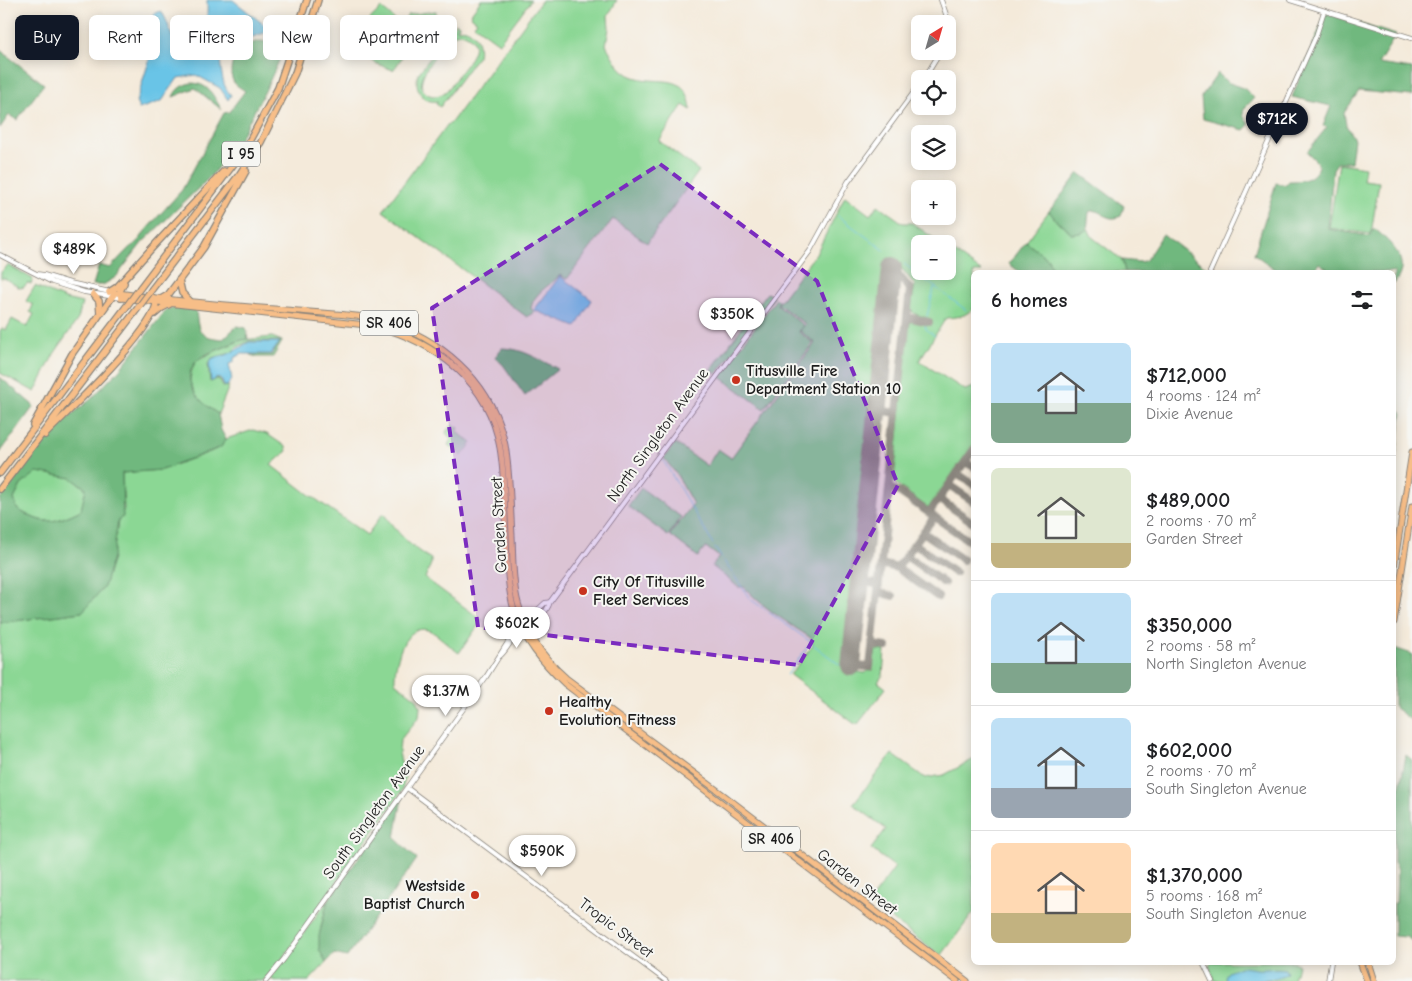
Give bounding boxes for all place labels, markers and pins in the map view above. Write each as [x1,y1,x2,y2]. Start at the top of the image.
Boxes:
pin: $712K [1242,102,1312,145]
pin: $489K [39,232,109,275]
pin: $350K [697,298,767,340]
place label: Titusville Fire Department Station 10 [746,362,901,398]
marker: Titusville Fire Department Station 10 [730,374,742,386]
place label: City Of Titusville Fleet Services [593,573,705,609]
marker: City Of Titusville Fleet Services [577,585,589,597]
pin: $602K [482,606,552,649]
pin: $1.37M [405,674,487,717]
place label: Healthy Evolution Fitness [559,693,676,729]
marker: Healthy Evolution Fitness [543,705,555,717]
pin: $590K [507,834,577,877]
place label: Westside Baptist Church [364,877,465,913]
marker: Westside Baptist Church [469,889,481,901]

